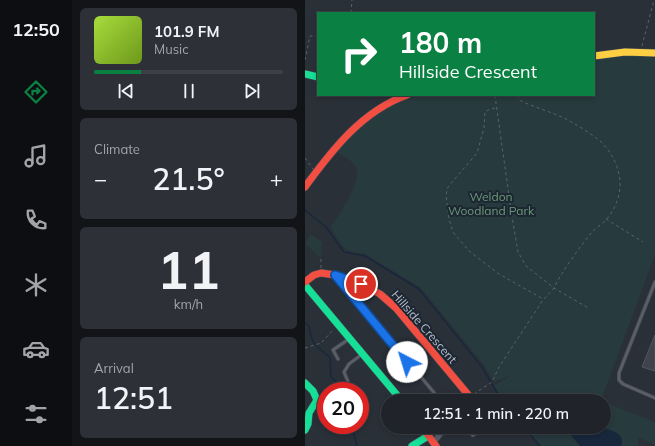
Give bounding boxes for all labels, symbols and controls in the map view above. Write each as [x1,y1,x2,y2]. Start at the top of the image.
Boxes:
text: 12:50 [12,18,60,41]
text: 101.9 FM [154,22,219,41]
text: 180 m [399,25,482,60]
icon: right [333,28,385,80]
text: Music [154,41,189,57]
text: Hillside Crescent [399,60,537,83]
icon: directions [22,78,50,106]
icon: previous [115,80,137,102]
icon: pause [178,80,200,102]
icon: next [241,80,263,102]
text: Climate [94,141,140,157]
icon: music [22,142,50,170]
text: 21.5° [152,160,225,198]
text: − [94,165,107,193]
text: + [270,165,283,193]
park label: Weldon Woodland Park [448,189,535,218]
icon: phone [22,206,50,234]
text: 11 [157,237,220,302]
pin [344,267,378,301]
icon: climate [22,271,50,299]
icon: arrive [350,273,372,295]
street label: Hillside Crescent [389,287,460,366]
text: km/h [174,296,203,312]
icon: car [22,335,50,363]
position arrow [386,341,428,383]
text: Arrival [94,360,134,376]
text: 12:51 [94,379,173,417]
speed limit sign: 20 [317,382,369,434]
icon: filters [22,400,50,428]
text: 12:51 · 1 min · 220 m [423,404,569,423]

